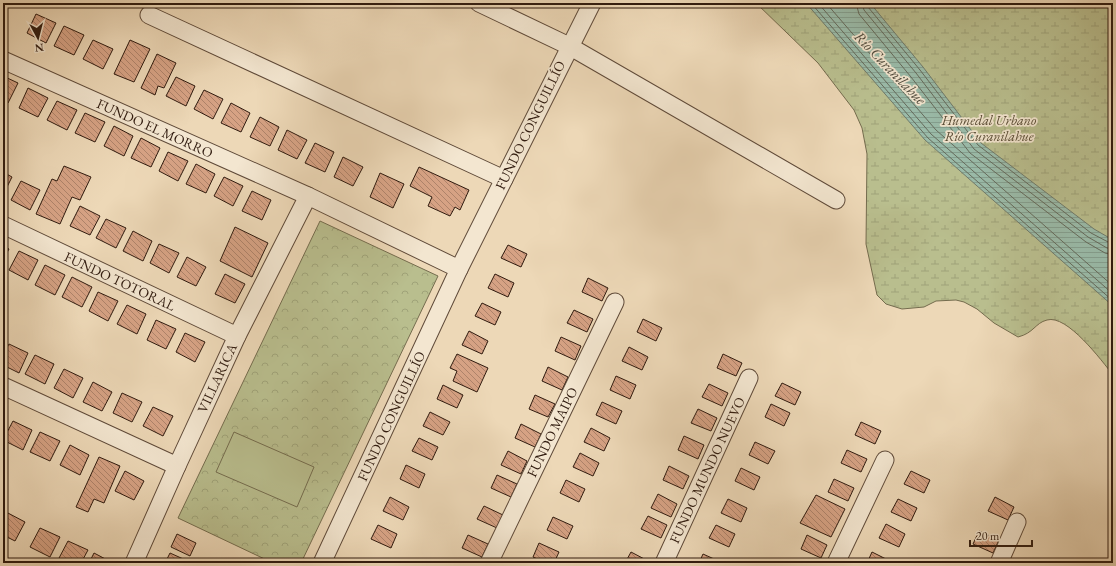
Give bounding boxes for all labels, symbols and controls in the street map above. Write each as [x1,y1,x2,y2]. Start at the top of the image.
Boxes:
north arrow [18,18,58,58]
water label: Río Curanilahue [850,27,931,109]
text: N [34,40,44,55]
street label: FUNDO CONGUILLÍO [491,57,569,193]
street label: FUNDO EL MORRO [94,94,216,162]
park label: Humedal Urbano Río Curanilahue [941,111,1037,145]
street label: FUNDO TOTORAL [62,247,179,315]
street label: VILLARICA [193,340,241,416]
street label: FUNDO CONGUILLÍO [353,348,429,484]
street label: FUNDO MAIPO [522,384,582,480]
street label: FUNDO MUNDO NUEVO [665,394,749,546]
scale bar [970,522,1032,548]
text: 20 m [976,528,1000,544]

